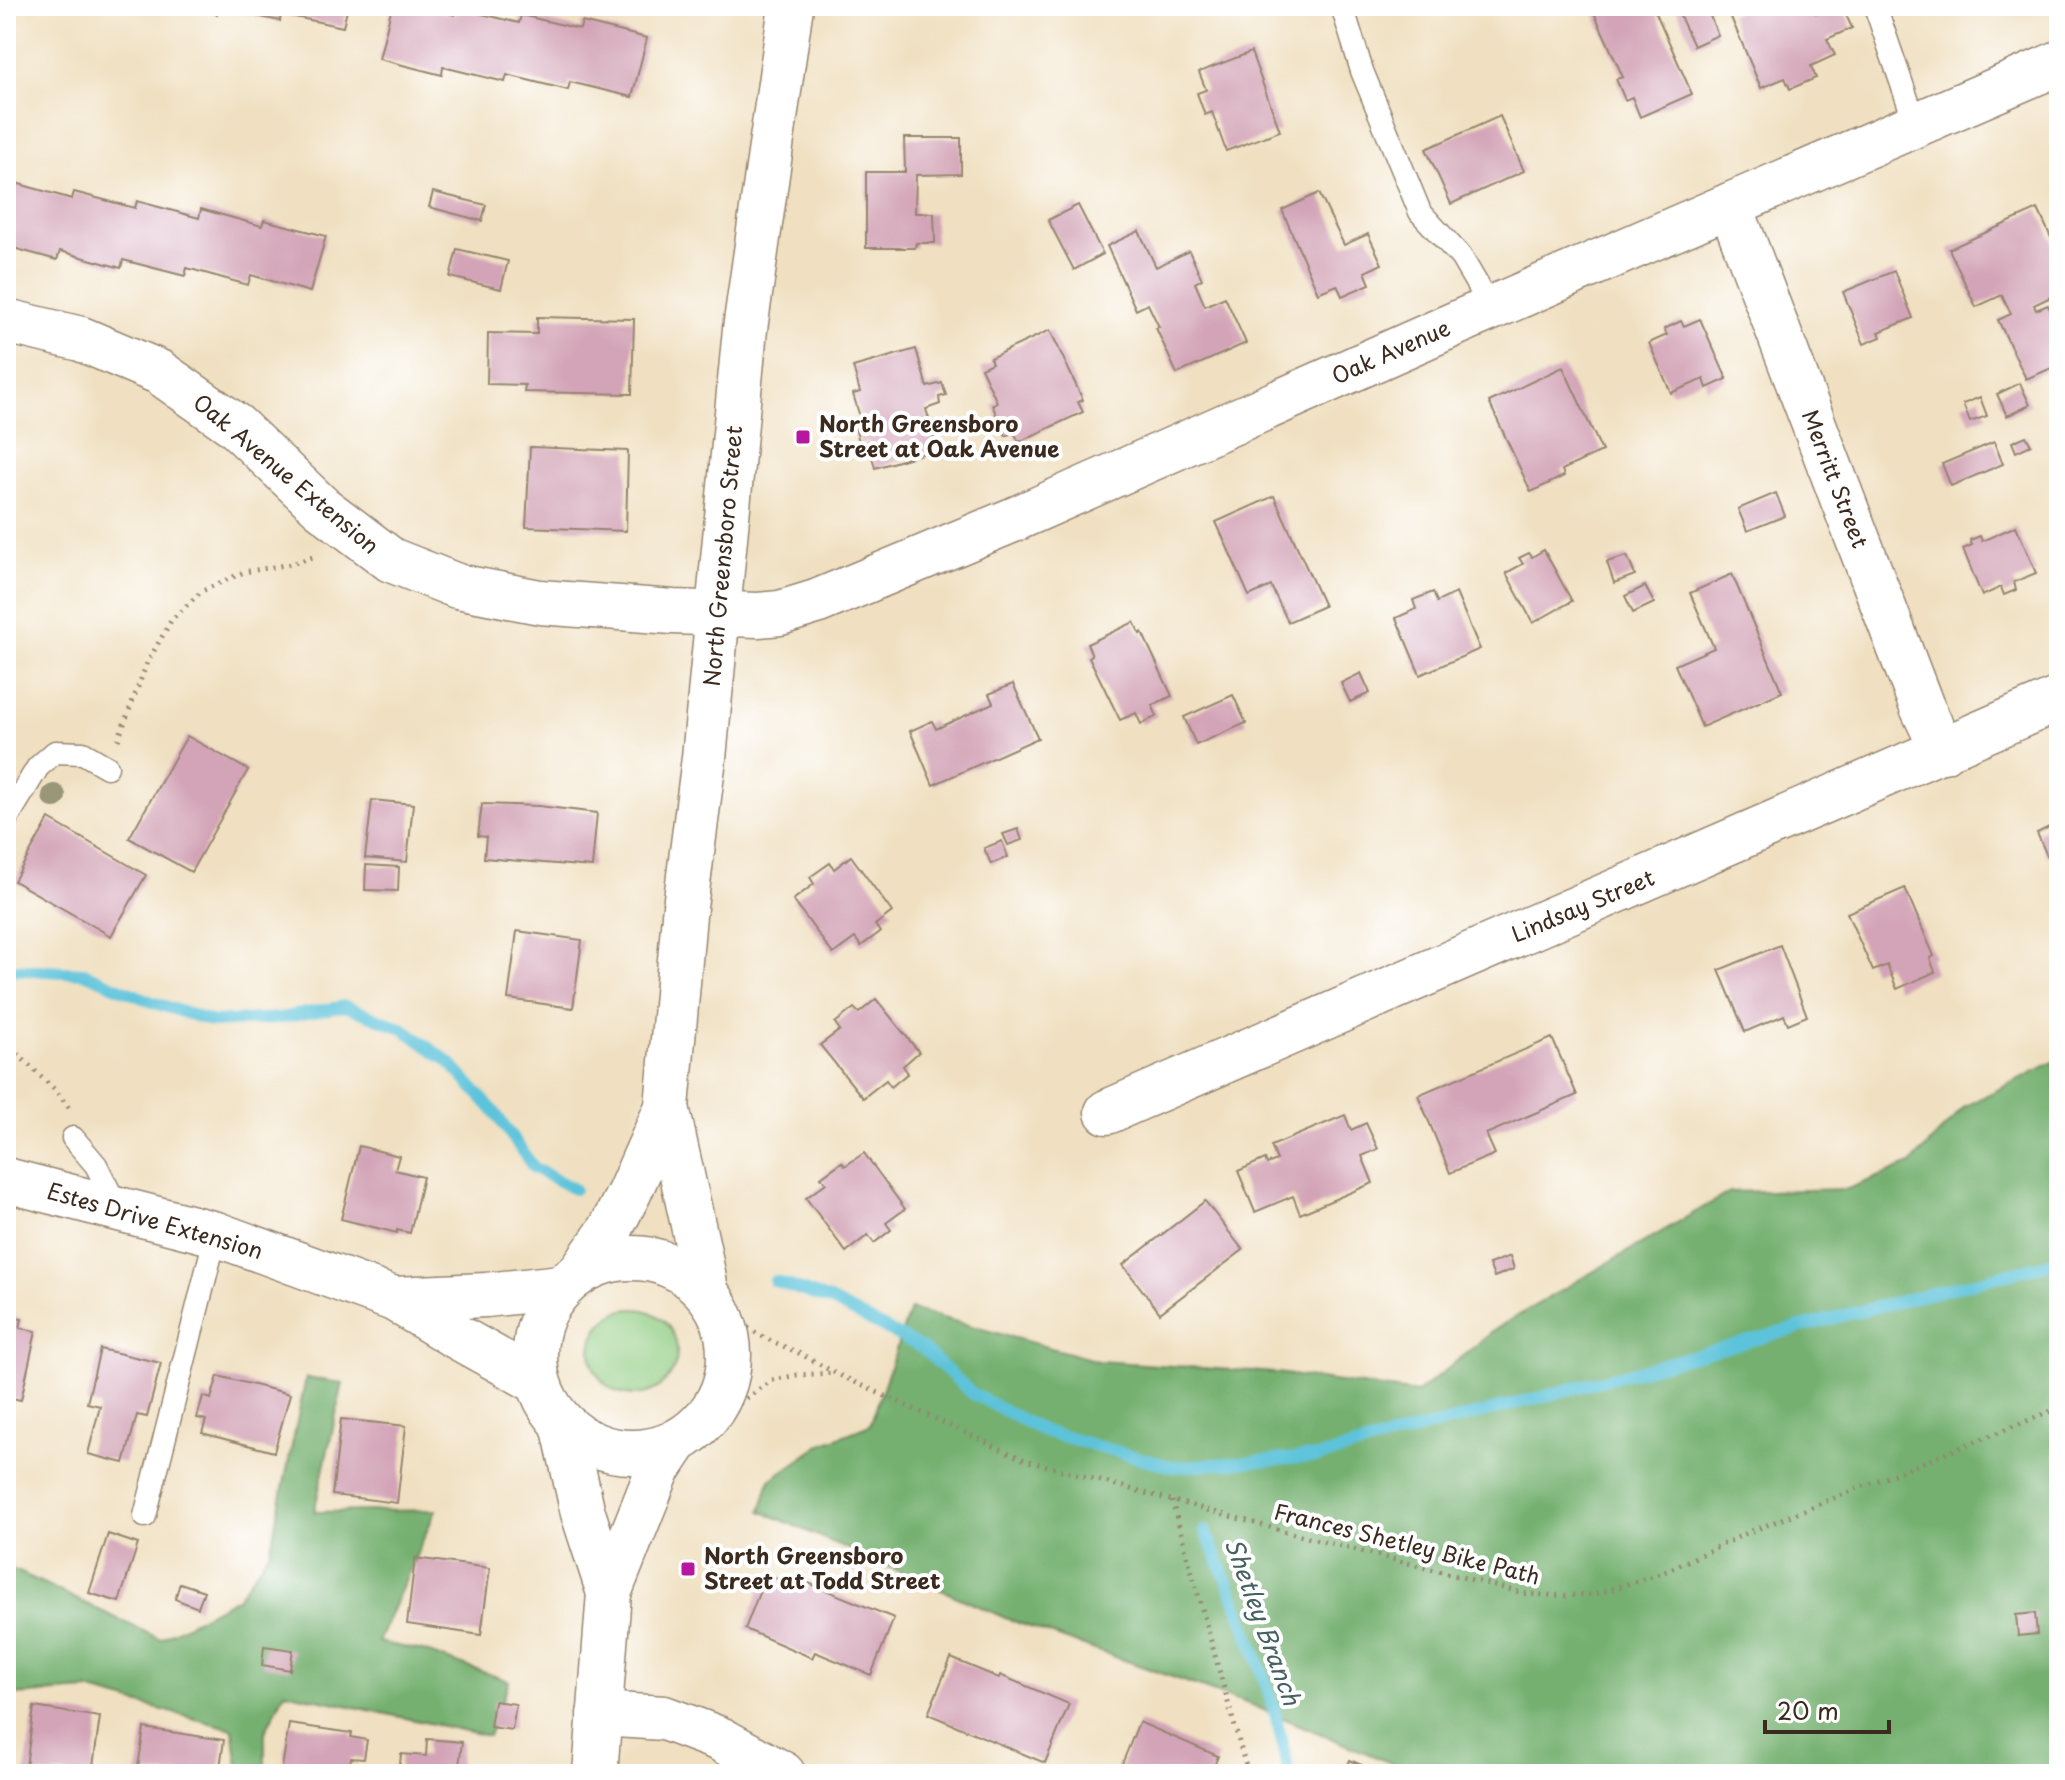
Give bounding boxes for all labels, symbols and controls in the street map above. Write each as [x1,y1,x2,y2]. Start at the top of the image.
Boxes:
street label: Oak Avenue [1326,310,1455,391]
street label: Oak Avenue Extension [187,385,387,561]
street label: Merritt Street [1795,405,1878,552]
place label: North Greensboro Street at Oak Avenue [819,406,1059,464]
street label: North Greensboro Street [694,424,749,688]
marker: North Greensboro Street at Oak Avenue [794,428,812,446]
street label: Lindsay Street [1506,860,1659,950]
street label: Estes Drive Extension [44,1173,267,1266]
street label: Frances Shetley Bike Path [1271,1494,1544,1592]
water label: Shetley Branch [1217,1533,1311,1711]
place label: North Greensboro Street at Todd Street [704,1538,941,1596]
marker: North Greensboro Street at Todd Street [679,1560,697,1578]
scale bar [1765,1684,1889,1734]
text: 20 m [1777,1692,1839,1728]

